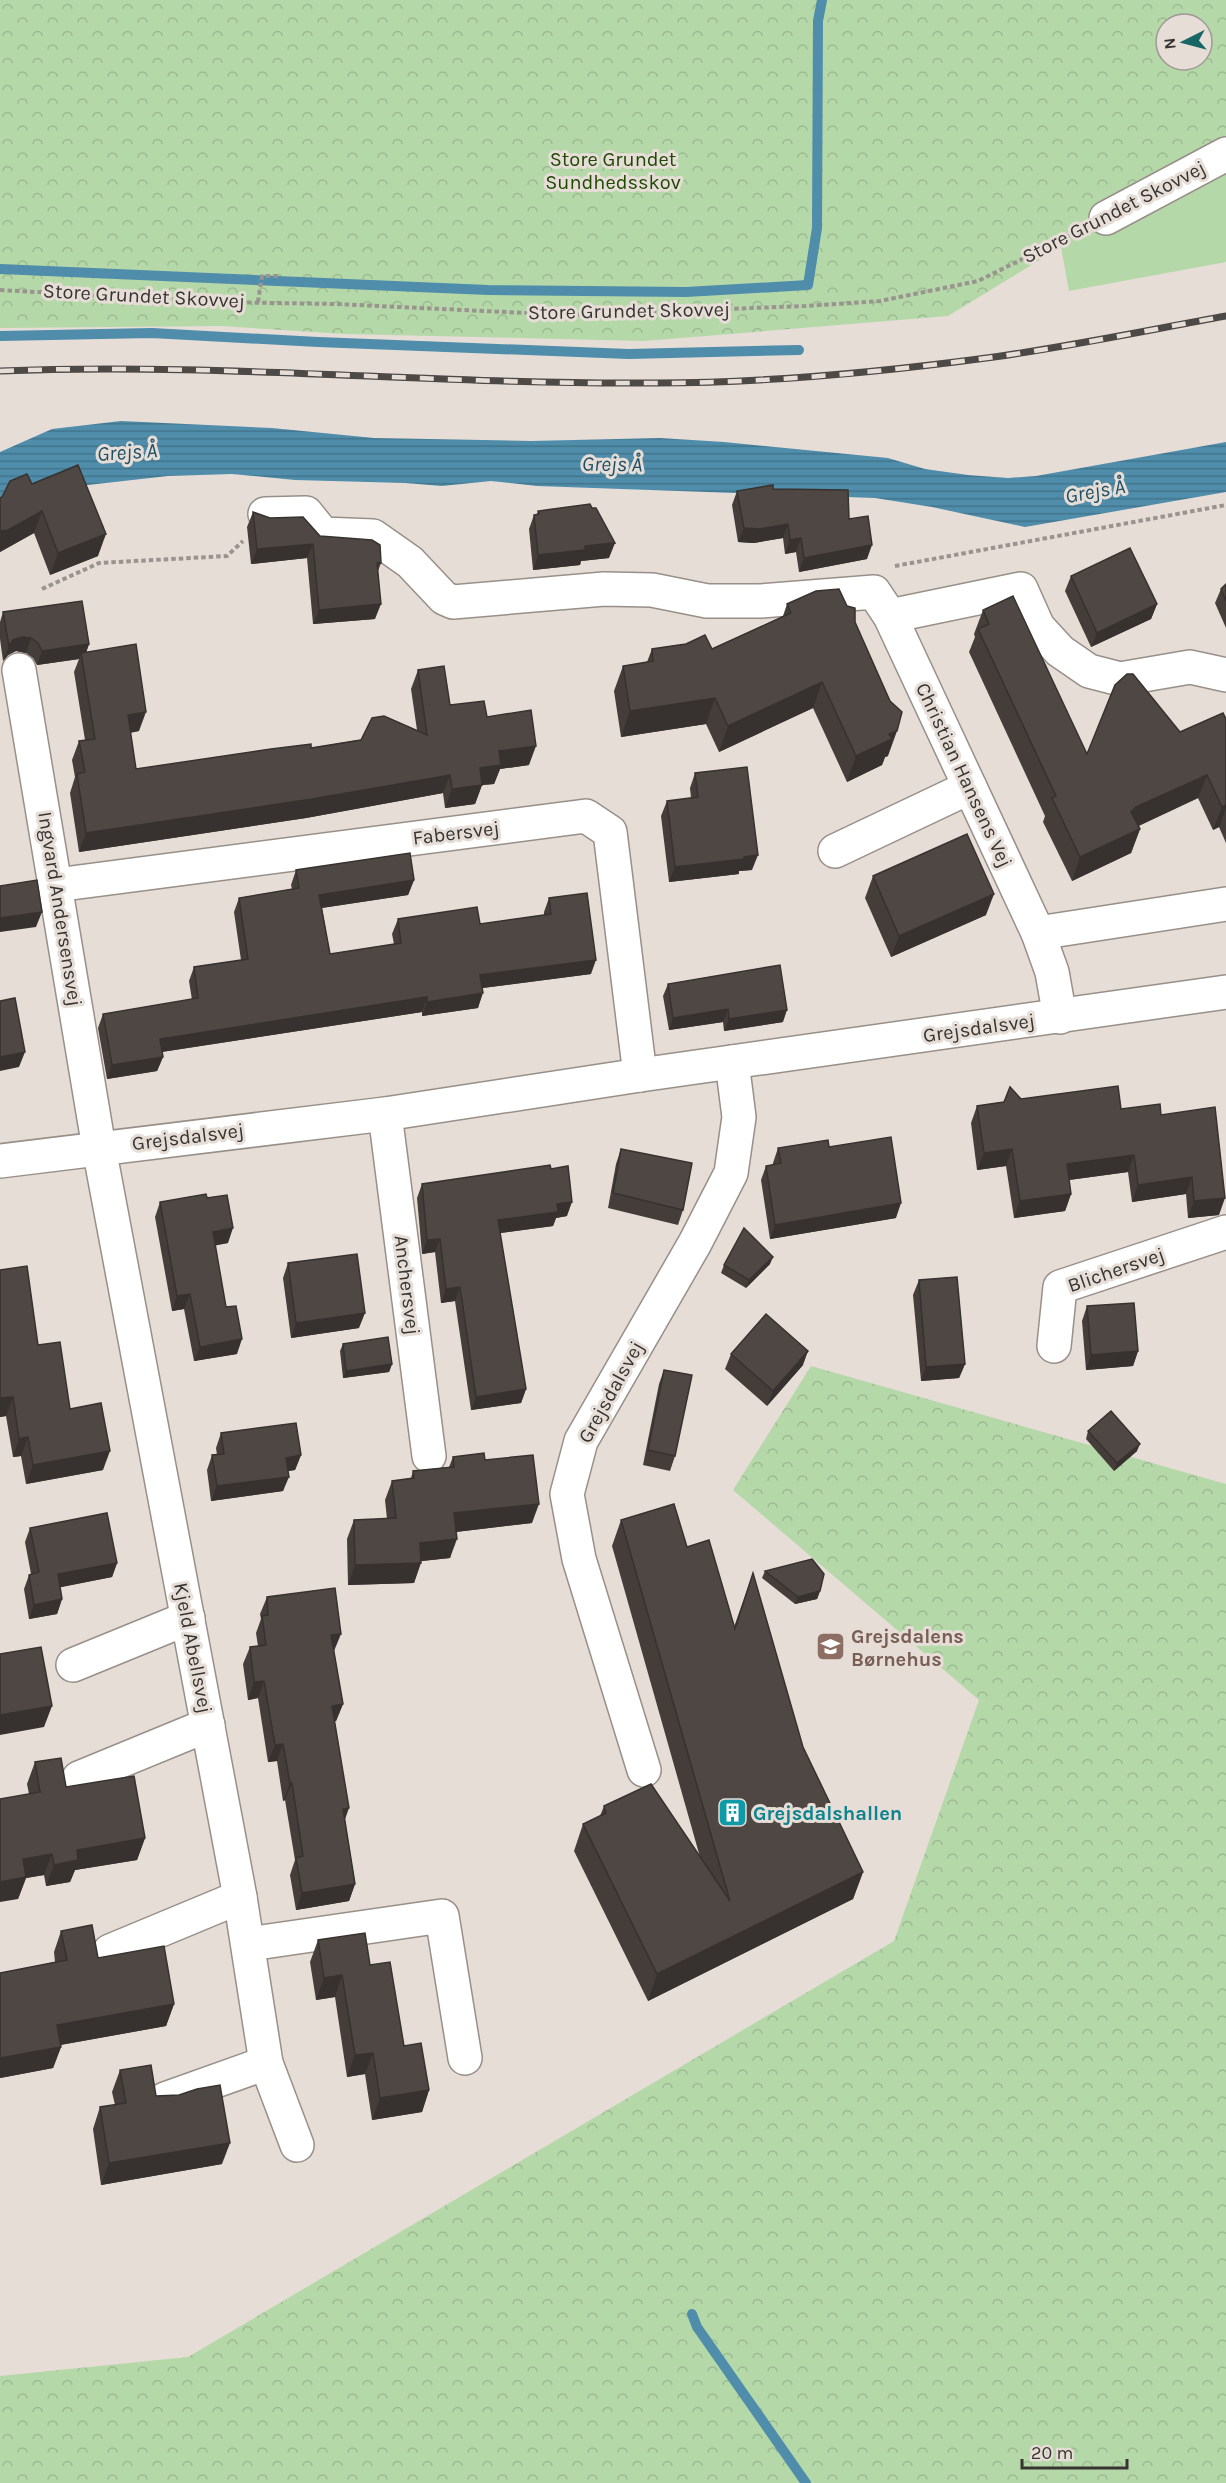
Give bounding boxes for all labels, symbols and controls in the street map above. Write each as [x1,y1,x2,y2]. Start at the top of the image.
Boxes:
north arrow [1154,12,1214,72]
text: N [1160,37,1180,50]
park label: Store Grundet Sundhedsskov [545,148,681,194]
street label: Store Grundet Skovvej [1019,156,1209,268]
street label: Store Grundet Skovvej [42,279,246,313]
street label: Store Grundet Skovvej [528,298,730,324]
water label: Grejs Å [96,438,158,466]
water label: Grejs Å [582,451,643,477]
water label: Grejs Å [1063,474,1127,508]
street label: Christian Hansens Vej [911,679,1017,871]
street label: Ingvard Andersensvej [33,810,87,1008]
street label: Fabersvej [411,816,501,850]
street label: Grejsdalsvej [922,1009,1036,1047]
street label: Grejsdalsvej [131,1119,245,1155]
street label: Anchersvej [389,1234,425,1336]
street label: Blichersvej [1065,1243,1167,1297]
street label: Grejsdalsvej [574,1337,648,1447]
street label: Kjeld Abellsvej [169,1581,217,1715]
place label: Grejsdalens Børnehus [851,1625,964,1671]
school or university icon: Grejsdalens Børnehus [814,1631,846,1663]
building icon: Grejsdalshallen [716,1797,748,1829]
place label: Grejsdalshallen [753,1802,902,1825]
scale bar [1022,2432,1127,2470]
text: 20 m [1031,2442,1073,2464]

